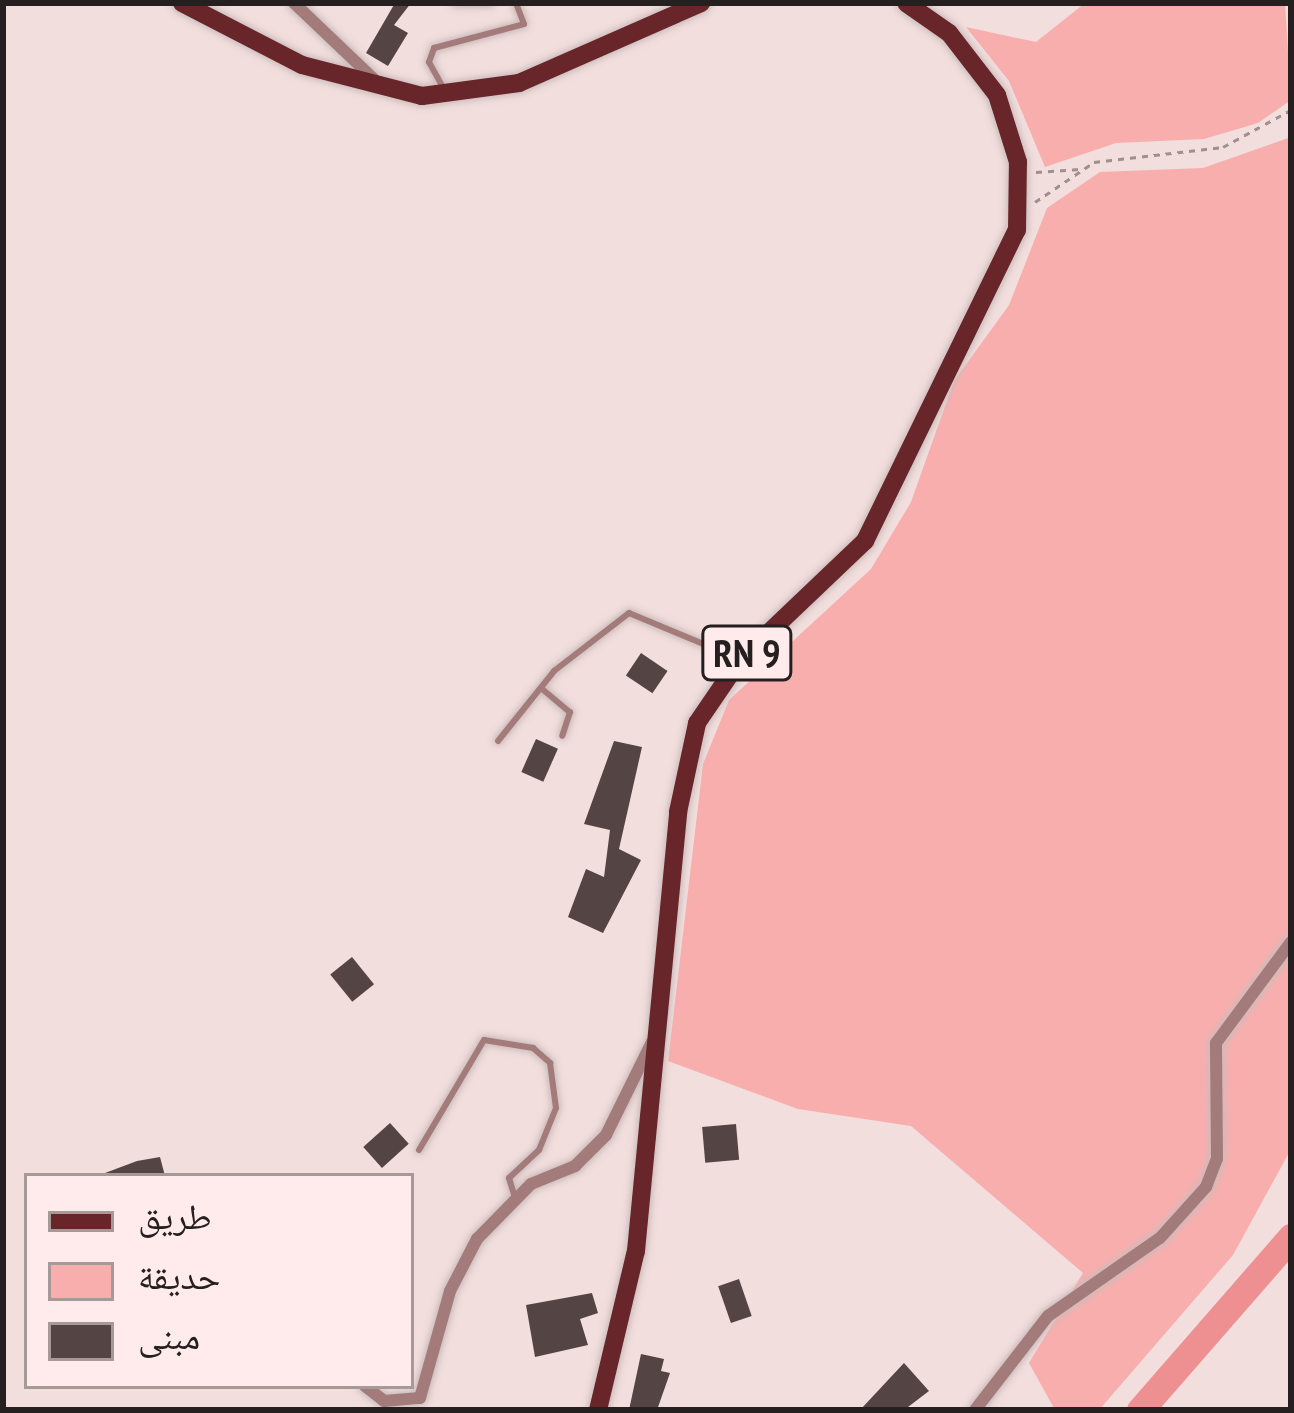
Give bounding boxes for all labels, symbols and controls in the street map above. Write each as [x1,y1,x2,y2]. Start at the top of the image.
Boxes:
road number: RN 9 [699,620,795,686]
legend [24,1173,414,1389]
text: طريق [138,1192,212,1239]
text: حديقة [138,1252,221,1299]
text: مبنى [138,1312,200,1359]

